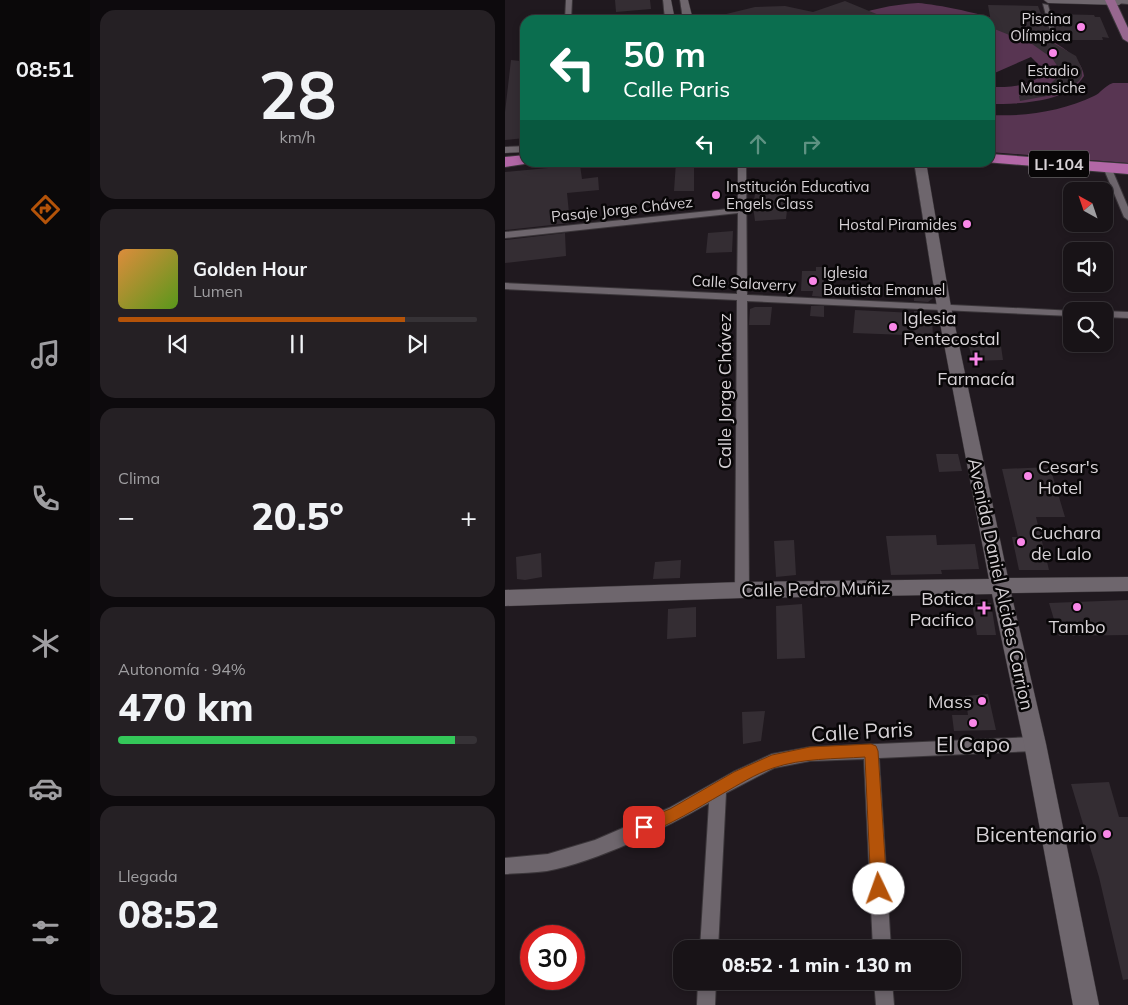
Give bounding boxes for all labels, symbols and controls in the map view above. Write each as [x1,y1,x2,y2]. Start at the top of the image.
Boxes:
place label: Piscina Olímpica [1010,9,1071,45]
marker: Piscina Olímpica [1075,21,1087,33]
text: 50 m [623,32,706,76]
icon: left [540,35,605,100]
marker: Estadio Mansiche [1047,47,1059,59]
text: 28 [258,54,337,135]
text: 08:51 [16,55,74,83]
place label: Estadio Mansiche [1020,61,1086,97]
text: Calle Paris [623,75,730,103]
text: km/h [279,127,316,147]
icon: left [691,130,719,158]
icon: ahead [744,130,772,158]
icon: right [797,130,825,158]
road number: LI-104 [1029,150,1089,178]
place label: Institución Educativa Engels Class [726,177,869,213]
north arrow [1063,182,1113,232]
map controls [1063,182,1113,352]
marker: Institución Educativa Engels Class [710,189,722,201]
icon: directions [28,192,63,227]
street label: Pasaje Jorge Chávez [550,192,694,226]
place label: Hostal Piramides [839,215,957,234]
marker: Hostal Piramides [961,218,973,230]
button: sound [1063,242,1113,292]
text: Golden Hour [193,257,307,281]
place label: Iglesia Bautista Emanuel [823,263,945,299]
street label: Calle Salaverry [691,271,797,295]
marker: Iglesia Bautista Emanuel [807,275,819,287]
text: Lumen [193,281,243,301]
button: search [1063,302,1113,352]
place label: Iglesia Pentecostal [903,306,1000,350]
street label: Calle Jorge Chávez [713,313,736,469]
marker: Iglesia Pentecostal [887,321,899,333]
icon: previous [164,330,192,358]
icon: pause [283,330,311,358]
icon: next [403,330,431,358]
icon: music [28,337,63,372]
marker: Farmacía [970,353,982,365]
place label: Farmacía [937,367,1015,390]
place label: Cesar's Hotel [1038,455,1099,499]
street label: Avenida Daniel Alcides Carrion [963,456,1039,712]
text: Clima [118,468,160,488]
marker: Cesar's Hotel [1022,470,1034,482]
icon: phone [28,481,63,516]
text: 20.5° [251,492,344,540]
text: − [118,499,135,534]
text: + [460,499,477,534]
place label: Cuchara de Lalo [1031,521,1101,565]
marker: Cuchara de Lalo [1015,536,1027,548]
street label: Calle Pedro Muñiz [741,576,891,602]
place label: Botica Pacifico [909,587,974,631]
marker: Tambo [1071,601,1083,613]
marker: Botica Pacifico [978,602,990,614]
place label: Tambo [1048,615,1106,638]
icon: climate [28,626,63,661]
text: Autonomía · 94% [118,659,246,679]
text: 470 km [118,683,254,731]
place label: Mass [928,690,972,713]
marker: Mass [976,695,988,707]
street label: Calle Paris [810,715,914,747]
marker: El Capo [967,717,979,729]
place label: El Capo [936,731,1010,757]
icon: car [28,771,63,806]
pin [623,806,665,848]
icon: arrive [630,813,658,841]
place label: Bicentenario [976,821,1097,847]
marker: Bicentenario [1101,828,1113,840]
position arrow [852,862,904,914]
text: Llegada [118,866,178,886]
text: 08:52 [118,890,219,938]
icon: filters [28,915,63,950]
speed limit sign: 30 [520,925,585,990]
text: 08:52 · 1 min · 130 m [722,953,912,977]

